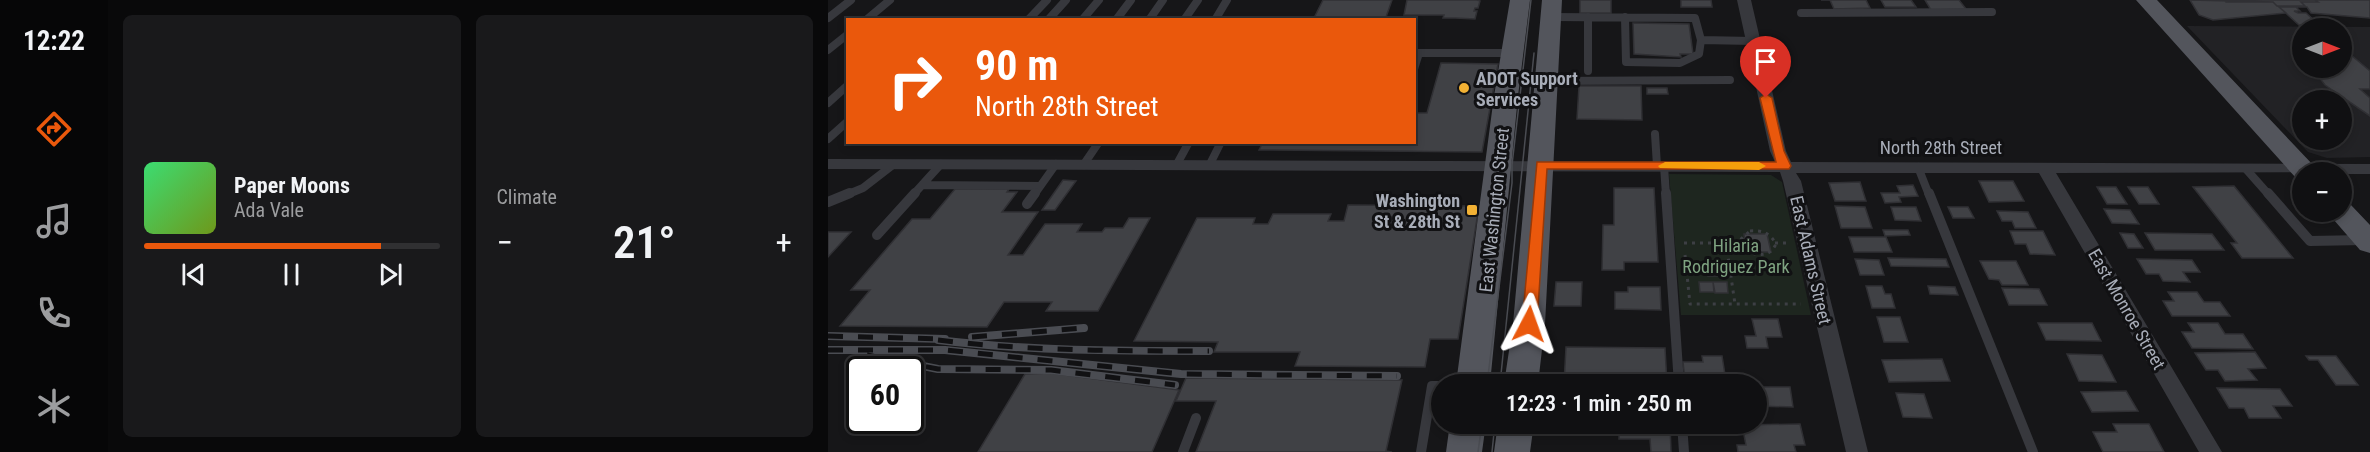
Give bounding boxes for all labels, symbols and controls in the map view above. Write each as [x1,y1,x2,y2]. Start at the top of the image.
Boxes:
north arrow [2292,18,2352,78]
map controls [2292,18,2352,222]
text: 12:22 [23,25,85,57]
pin [1740,36,1791,98]
text: 90 m [975,41,1058,90]
icon: right [876,42,954,120]
icon: arrive [1749,45,1782,78]
place label: ADOT Support Services [1476,68,1578,110]
marker: ADOT Support Services [1457,81,1471,95]
button: + [2292,90,2352,150]
text: North 28th Street [975,91,1159,123]
icon: directions [33,108,75,150]
street label: East Washington Street [1475,127,1513,293]
street label: North 28th Street [1880,137,2002,158]
button: − [2292,162,2352,222]
text: Paper Moons [234,173,350,198]
text: Climate [497,185,557,209]
place label: Washington St & 28th St [1374,190,1460,232]
street label: East Adams Street [1786,194,1836,326]
text: Ada Vale [234,198,304,222]
icon: music [33,200,75,242]
marker: Washington St & 28th St [1465,203,1479,217]
text: 21° [613,216,676,269]
text: − [497,223,513,262]
text: + [776,223,792,262]
park label: Hilaria Rodriguez Park [1682,235,1790,277]
street label: East Monroe Street [2084,245,2170,373]
icon: previous [177,258,210,291]
icon: pause [275,258,308,291]
icon: next [374,258,407,291]
icon: phone [33,292,75,334]
position arrow [1497,292,1561,356]
speed limit sign: 60 [846,356,924,434]
icon: climate [33,385,75,427]
text: 12:23 · 1 min · 250 m [1506,391,1692,416]

